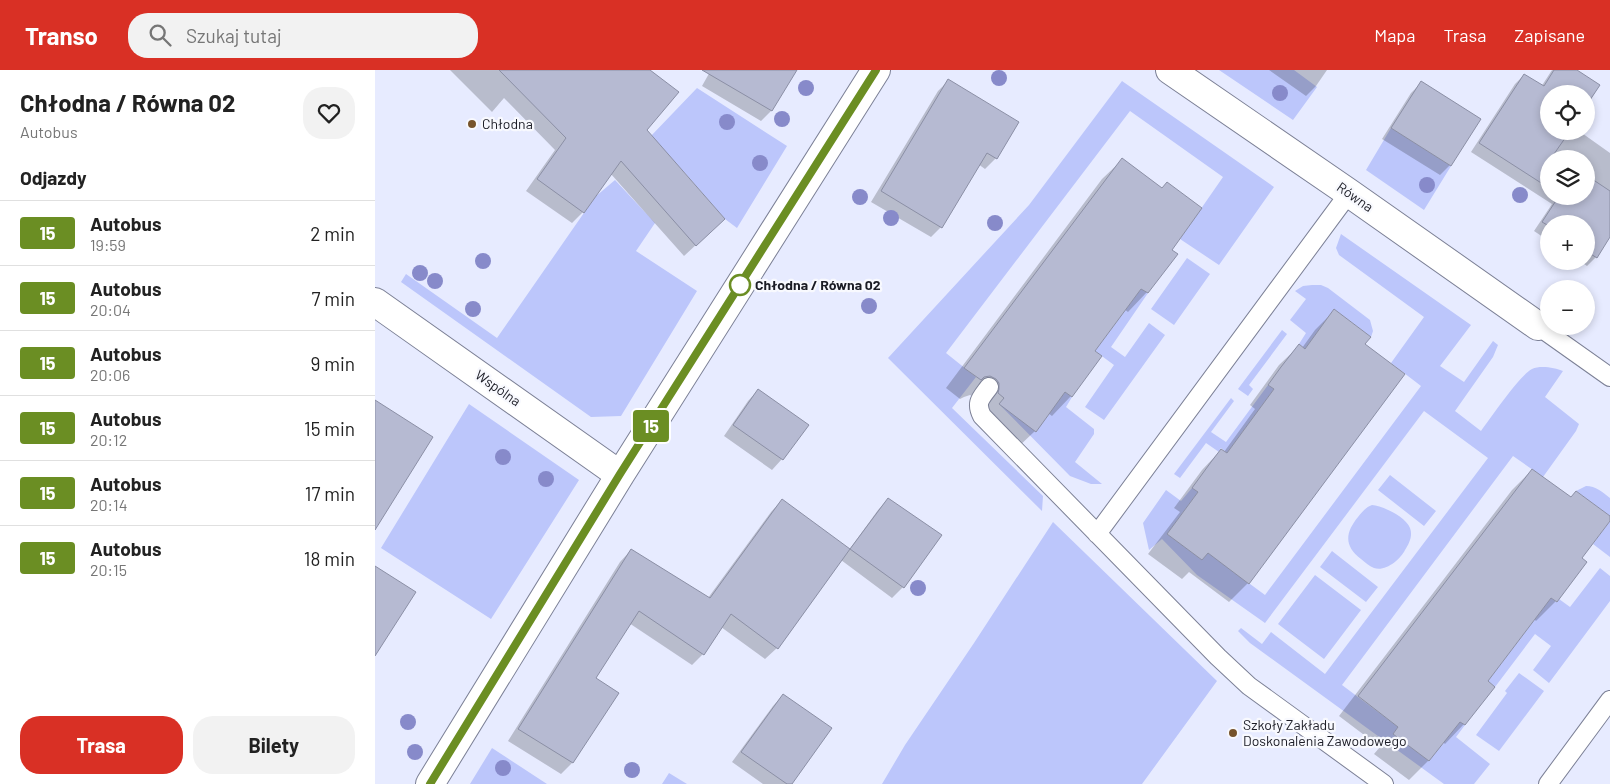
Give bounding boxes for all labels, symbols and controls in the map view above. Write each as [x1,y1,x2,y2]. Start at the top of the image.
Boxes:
search box [128,13,478,58]
text: Transo [25,21,98,50]
icon: search [146,21,174,49]
text: Szukaj tutaj [186,24,282,47]
text: Mapa [1374,24,1416,46]
text: Trasa [1444,24,1486,46]
text: Zapisane [1514,24,1585,46]
map controls [1540,85,1595,335]
button: locate [1540,85,1595,140]
button: heart [303,87,355,139]
text: Chłodna / Równa 02 [20,88,235,117]
place label: Chłodna [482,115,533,132]
marker: Chłodna [466,118,478,130]
text: Autobus [20,122,78,141]
button: layers [1540,150,1595,205]
text: Odjazdy [20,166,86,189]
street label: Równa [1334,178,1377,215]
text: Autobus [90,212,161,235]
button: + [1540,215,1595,270]
text: 15 [39,222,56,244]
text: 2 min [310,222,355,245]
text: 19:59 [90,235,126,254]
marker: Chłodna / Równa 02 [729,274,751,296]
place label: Chłodna / Równa 02 [755,276,881,293]
text: Autobus [90,277,161,300]
button: − [1540,280,1595,335]
text: 15 [39,287,56,309]
text: 7 min [311,287,355,310]
text: 20:04 [90,300,131,319]
text: Autobus [90,342,161,365]
text: 15 [39,352,56,374]
text: 9 min [311,352,355,375]
text: 20:06 [90,365,130,384]
street label: Wspólna [472,366,524,409]
text: Autobus [90,407,161,430]
line badge: 15 [629,410,673,442]
text: 15 [643,415,659,437]
text: 15 [39,417,56,439]
text: 15 min [304,417,355,440]
text: 20:12 [90,430,127,449]
text: Autobus [90,472,161,495]
text: 15 [39,482,56,504]
text: 17 min [305,482,355,505]
text: 20:14 [90,495,127,514]
text: Autobus [90,537,161,560]
text: 15 [39,547,56,569]
text: 18 min [304,547,355,570]
text: 20:15 [90,560,127,579]
button: Trasa [20,716,183,774]
button: Bilety [193,716,355,774]
place label: Szkoły Zakładu Doskonalenia Zawodowego [1243,716,1407,749]
marker: Szkoły Zakładu Doskonalenia Zawodowego [1227,727,1239,739]

